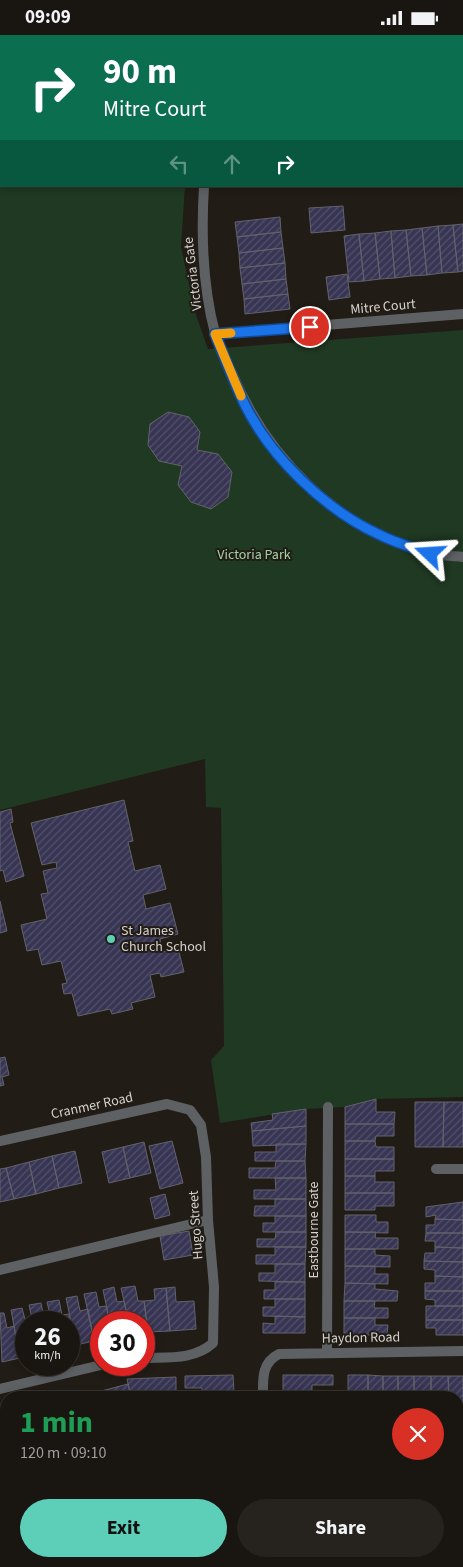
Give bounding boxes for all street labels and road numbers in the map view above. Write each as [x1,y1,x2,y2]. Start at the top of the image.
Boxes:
street label: Victoria Gate [179,236,207,312]
street label: Mitre Court [349,294,417,320]
street label: Cranmer Road [49,1088,135,1124]
street label: Eastbourne Gate [304,1181,324,1278]
street label: Hugo Street [184,1190,208,1260]
street label: Haydon Road [322,1327,400,1349]

